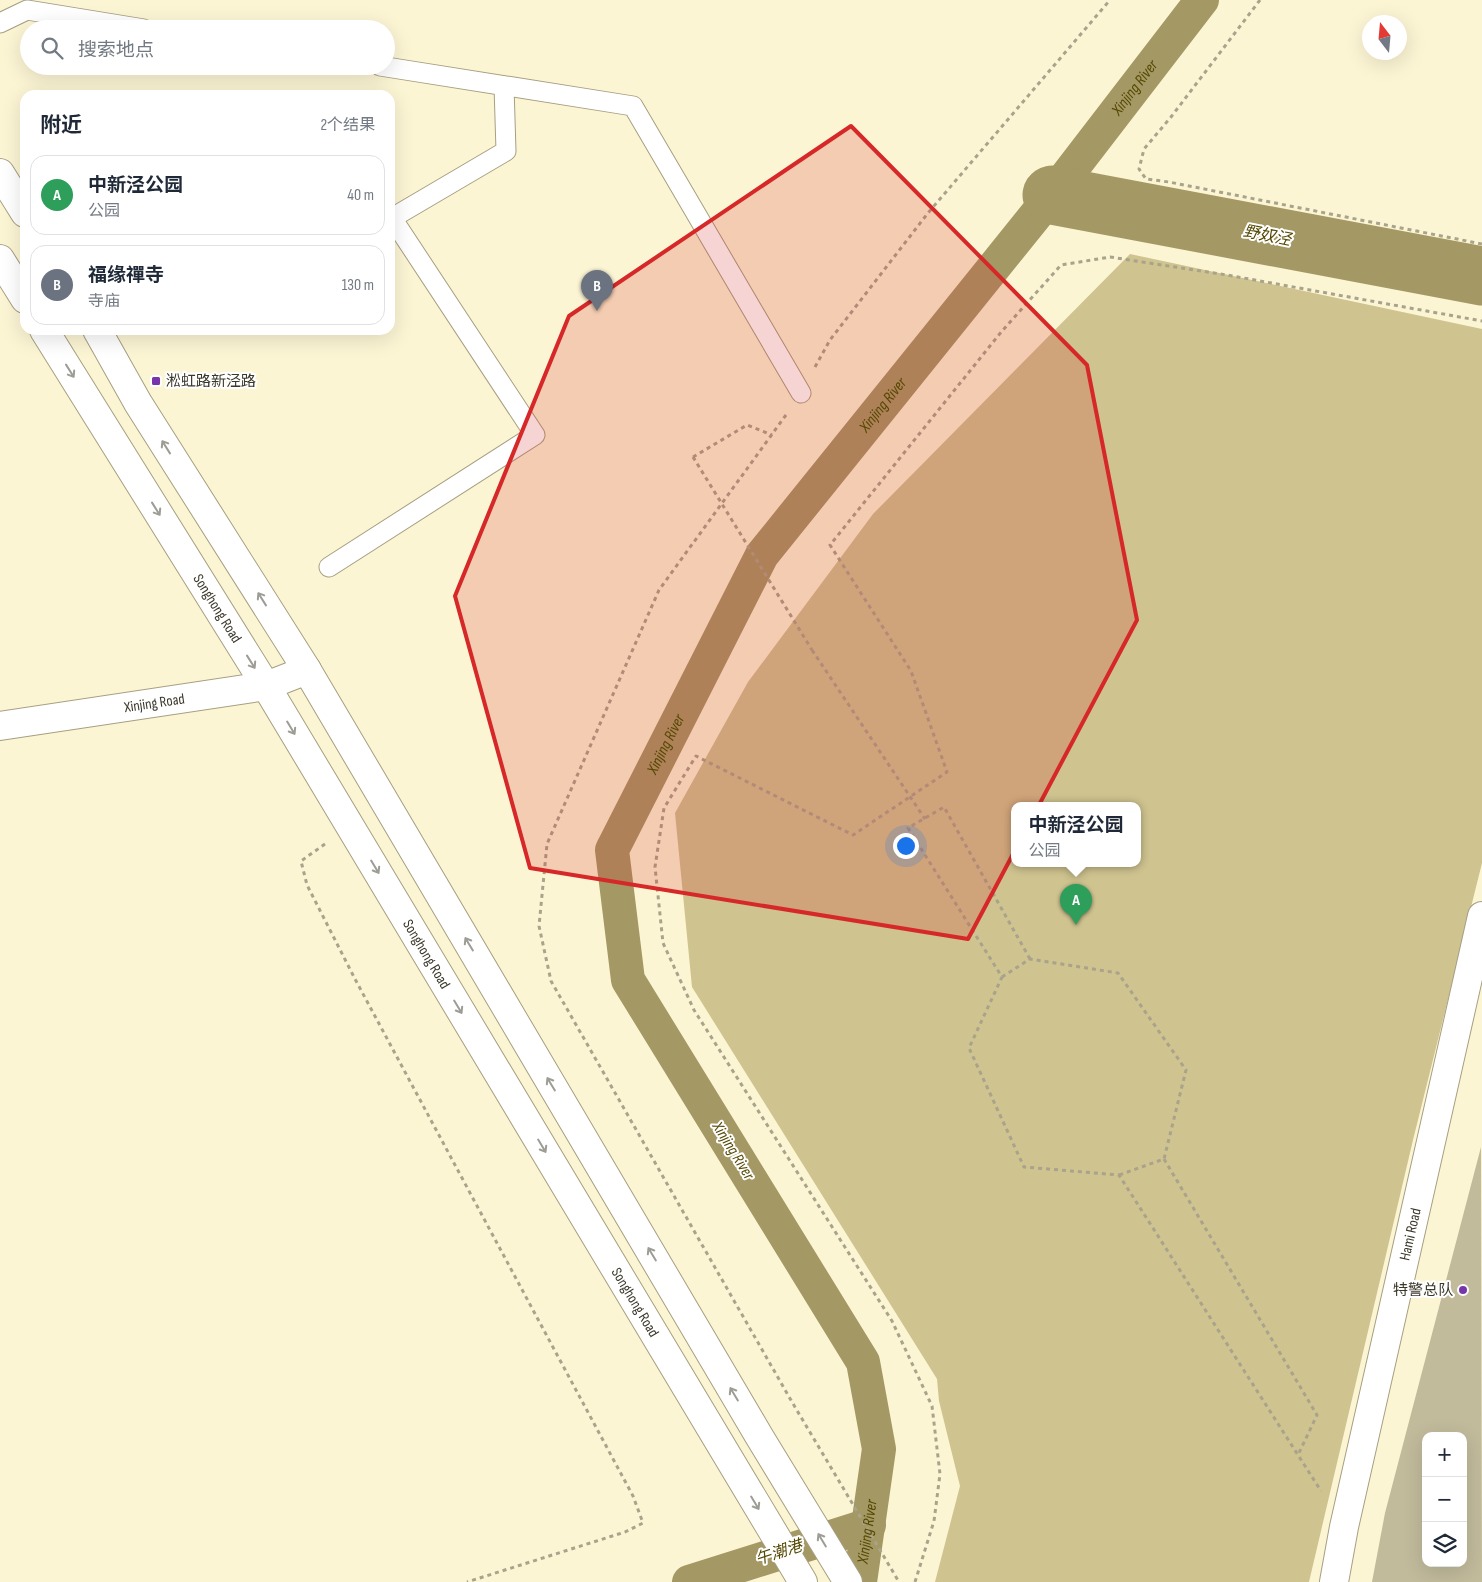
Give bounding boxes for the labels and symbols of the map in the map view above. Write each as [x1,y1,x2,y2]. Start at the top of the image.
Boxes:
north arrow [1362,15,1407,60]
water label: Xinjing River [1107,56,1162,120]
water label: 野奴泾 [1242,222,1294,250]
pin: B [581,270,613,311]
one-way arrow [66,364,76,378]
place label: 淞虹路新泾路 [166,372,256,391]
water label: Xinjing River [855,373,911,437]
marker: 淞虹路新泾路 [150,375,162,387]
one-way arrow [161,440,171,454]
one-way arrow [152,502,162,516]
street label: Songhong Road [189,570,246,646]
one-way arrow [257,592,268,606]
one-way arrow [246,655,257,669]
street label: Xinjing Road [122,689,186,717]
water label: Xinjing River [642,711,689,778]
one-way arrow [287,720,297,734]
your location [893,833,919,859]
one-way arrow [370,860,380,875]
pin: A [1060,884,1092,925]
street label: Songhong Road [399,916,455,992]
one-way arrow [463,937,473,951]
one-way arrow [454,999,464,1013]
one-way arrow [546,1077,556,1091]
water label: Xinjing River [707,1118,758,1184]
one-way arrow [537,1139,547,1153]
street label: Hami Road [1395,1206,1425,1262]
one-way arrow [646,1248,656,1262]
street label: Songhong Road [607,1264,663,1340]
place label: 特警总队 [1393,1281,1453,1300]
marker: 特警总队 [1457,1284,1469,1296]
one-way arrow [729,1387,739,1402]
one-way arrow [751,1495,761,1509]
water label: Xinjing River [853,1498,881,1566]
one-way arrow [817,1534,827,1548]
water label: 午潮港 [753,1536,807,1569]

